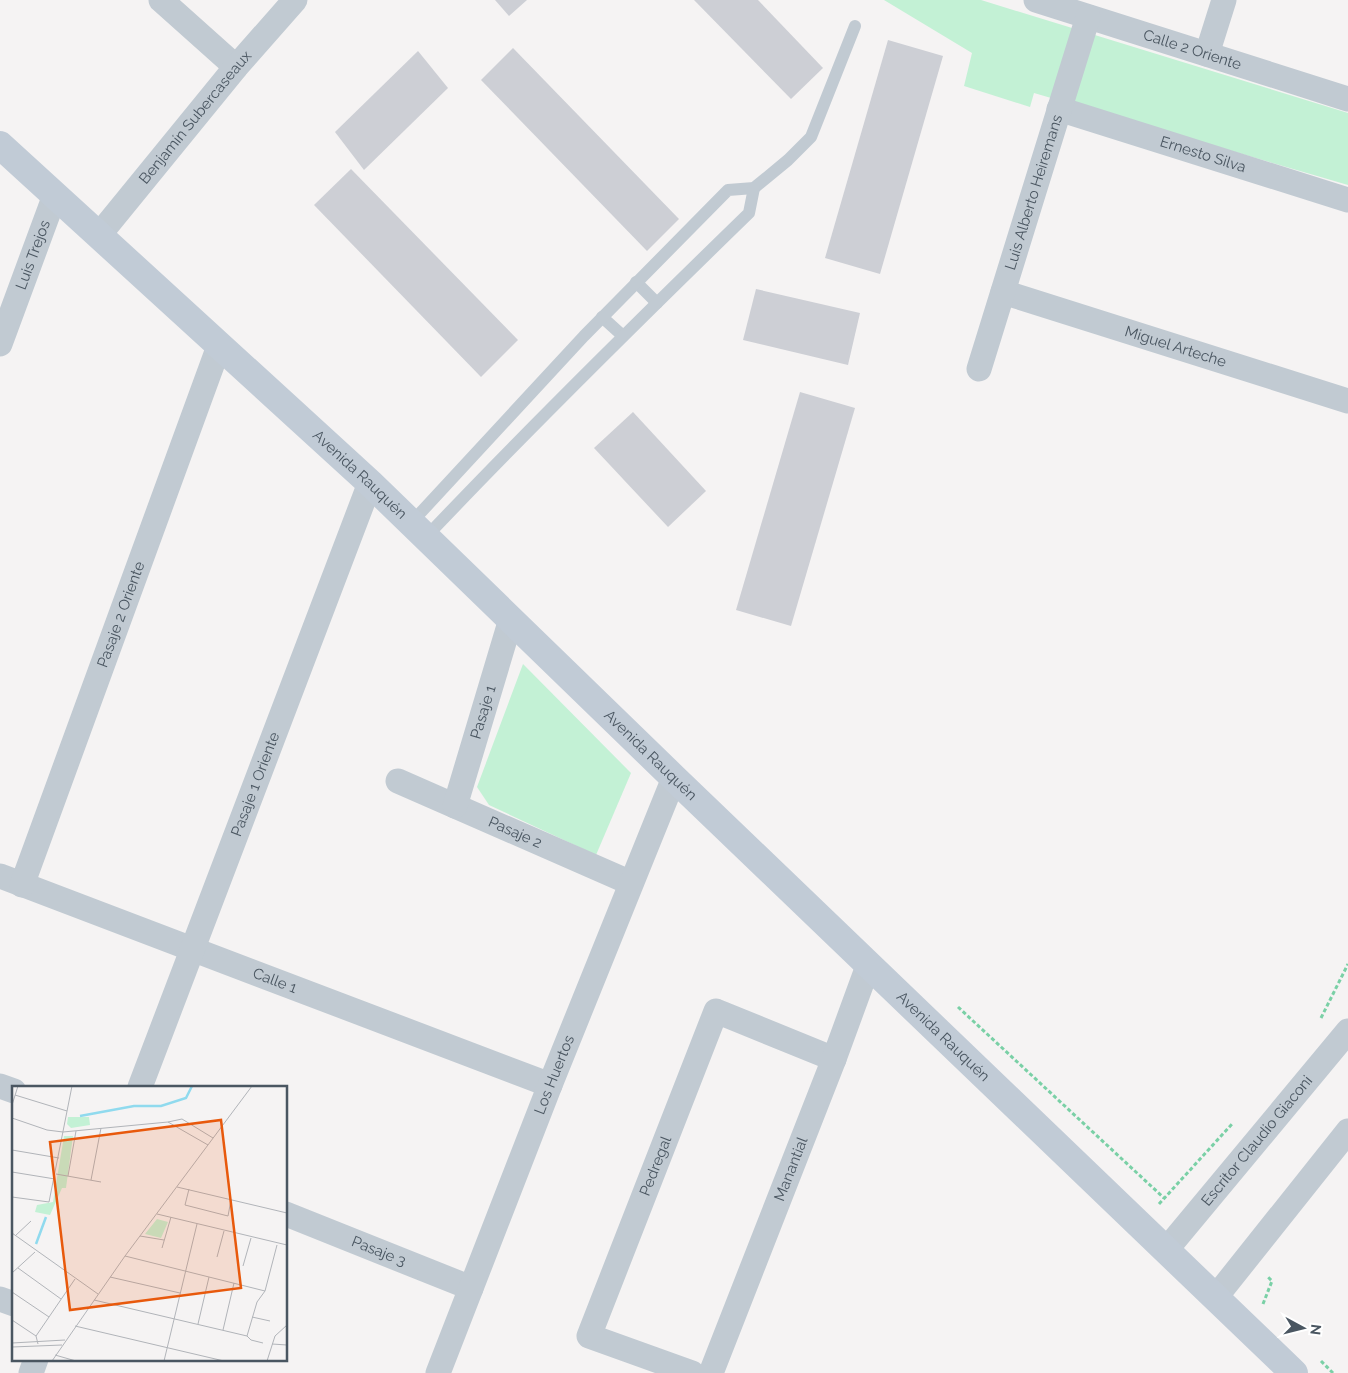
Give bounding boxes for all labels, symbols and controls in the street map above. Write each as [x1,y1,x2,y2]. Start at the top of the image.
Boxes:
street label: Calle 2 Oriente [1141,26,1244,74]
street label: Benjamín Subercaseaux [135,47,255,188]
street label: Luis Alberto Heiremans [1001,112,1066,272]
street label: Ernesto Silva [1158,132,1248,176]
street label: Luis Trejos [12,218,54,292]
street label: Miguel Arteche [1123,322,1229,371]
street label: Avenida Rauquén [309,426,411,523]
street label: Pasaje 2 Oriente [93,559,149,670]
street label: Pasaje 1 [467,682,500,741]
street label: Avenida Rauquén [600,706,701,804]
street label: Pasaje 1 Oriente [227,729,283,839]
street label: Pasaje 2 [486,813,545,852]
street label: Calle 1 [250,964,300,997]
street label: Avenida Rauquén [893,988,994,1085]
street label: Los Huertos [530,1033,578,1117]
street label: Escritor Claudio Giaconi [1197,1072,1316,1210]
inset map [12,1086,288,1360]
street label: Pedregal [636,1133,676,1198]
street label: Manantial [770,1134,812,1204]
street label: Pasaje 3 [349,1232,409,1270]
north arrow [1278,1303,1328,1353]
text: N [1307,1323,1324,1336]

